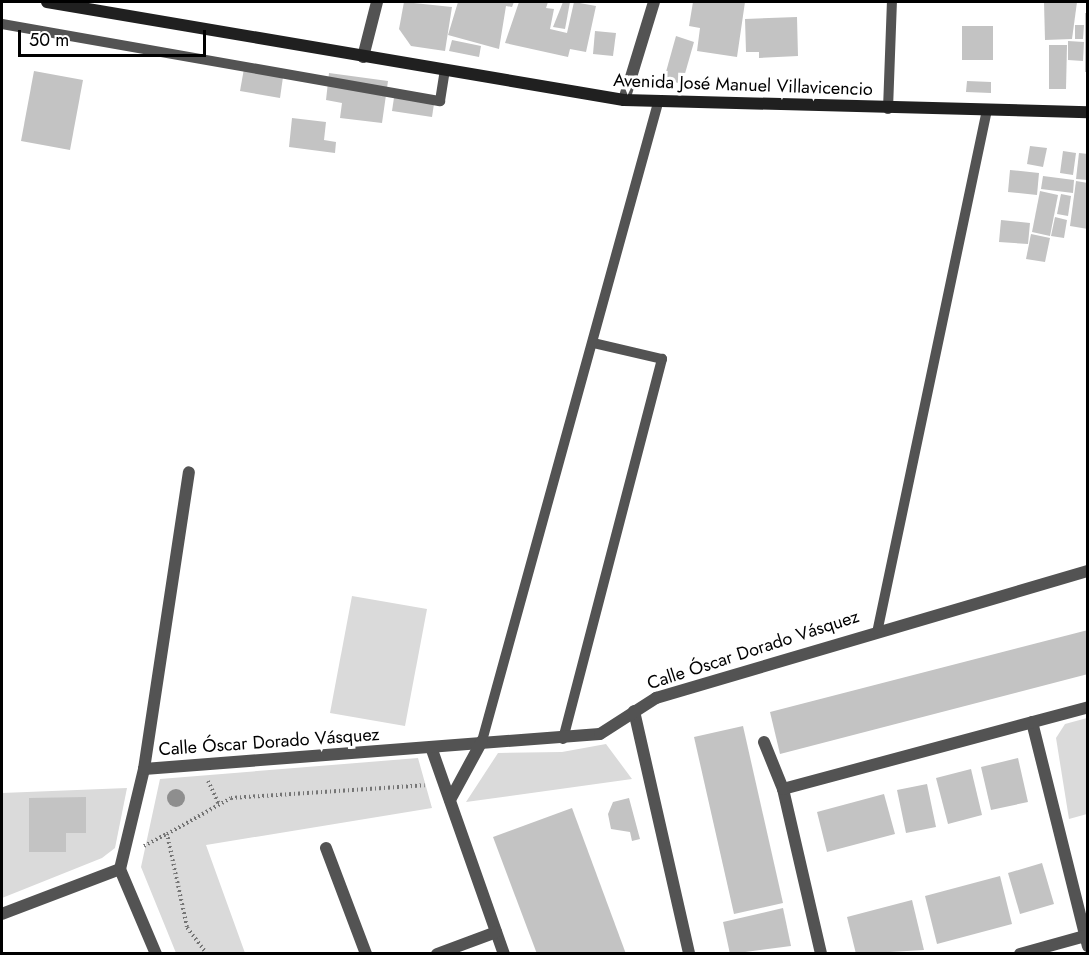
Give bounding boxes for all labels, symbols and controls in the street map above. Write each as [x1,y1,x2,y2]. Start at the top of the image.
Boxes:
scale bar [21,18,208,56]
text: 50 m [29,27,69,53]
street label: Avenida José Manuel Villavicencio [613,70,873,100]
street label: Calle Óscar Dorado Vásquez [644,606,862,694]
street label: Calle Óscar Dorado Vásquez [158,724,380,760]

